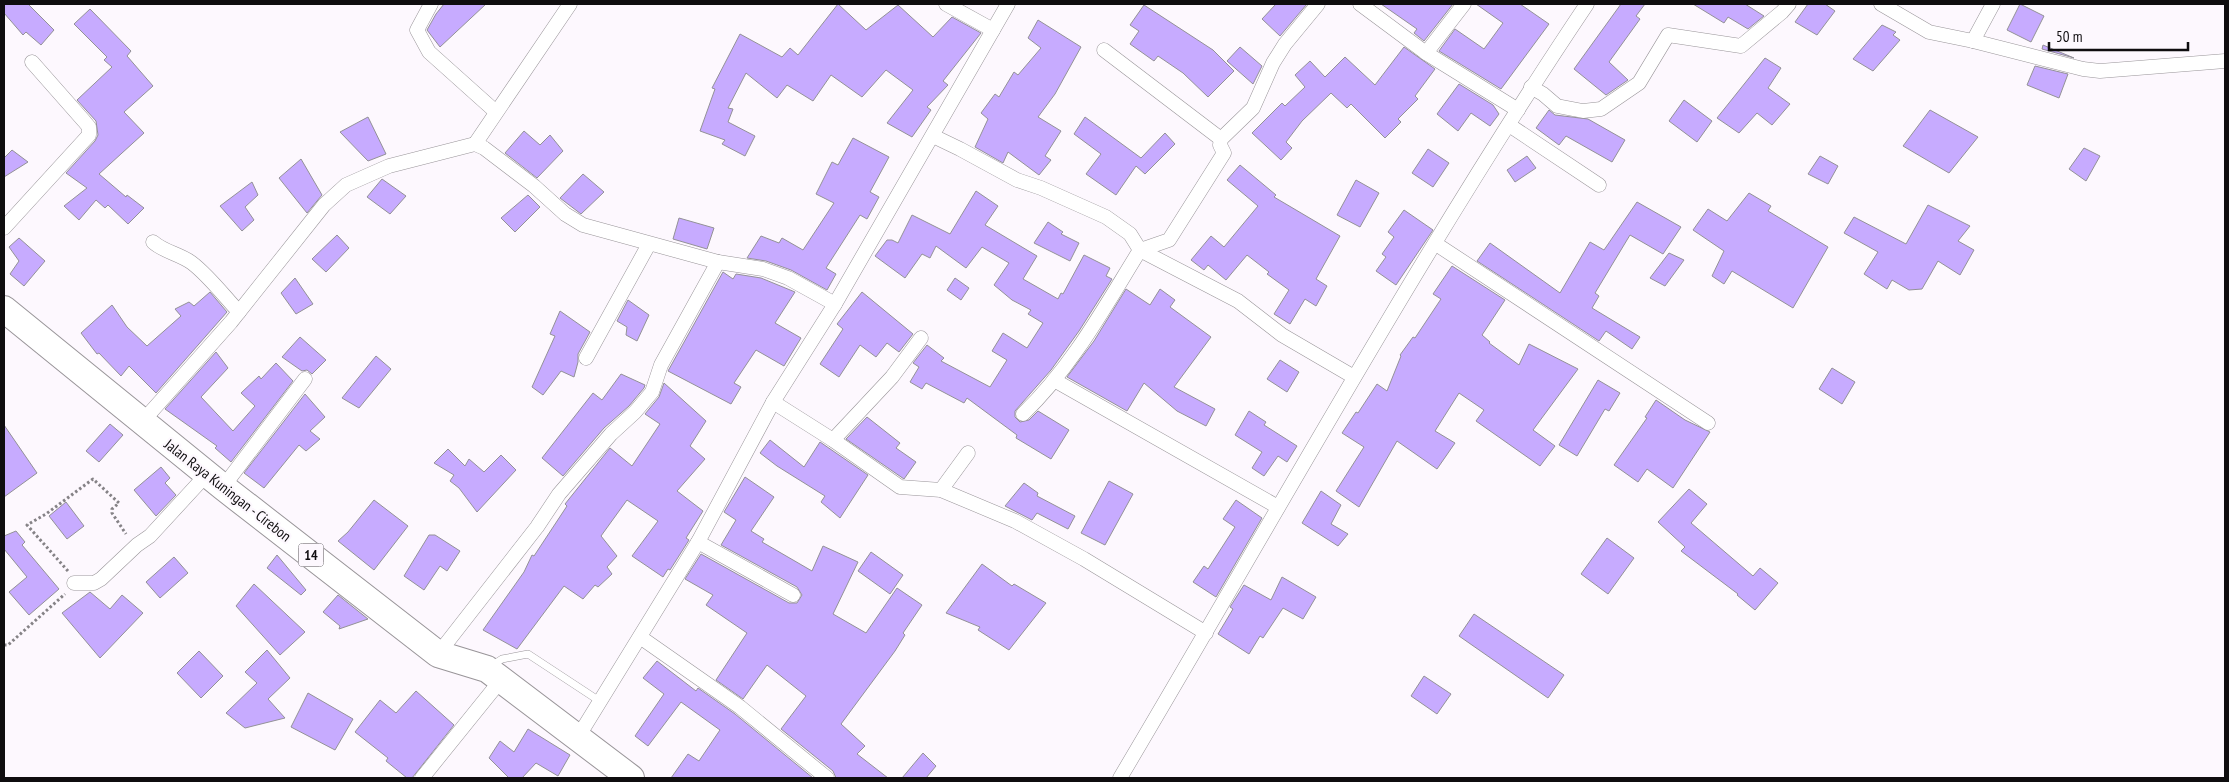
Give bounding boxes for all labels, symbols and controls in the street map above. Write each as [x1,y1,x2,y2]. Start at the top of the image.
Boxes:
scale bar [2049,20,2188,52]
text: 50 m [2056,27,2082,46]
street label: Jalan Raya Kuningan - Cirebon [160,434,295,545]
road number: 14 [298,544,324,566]

